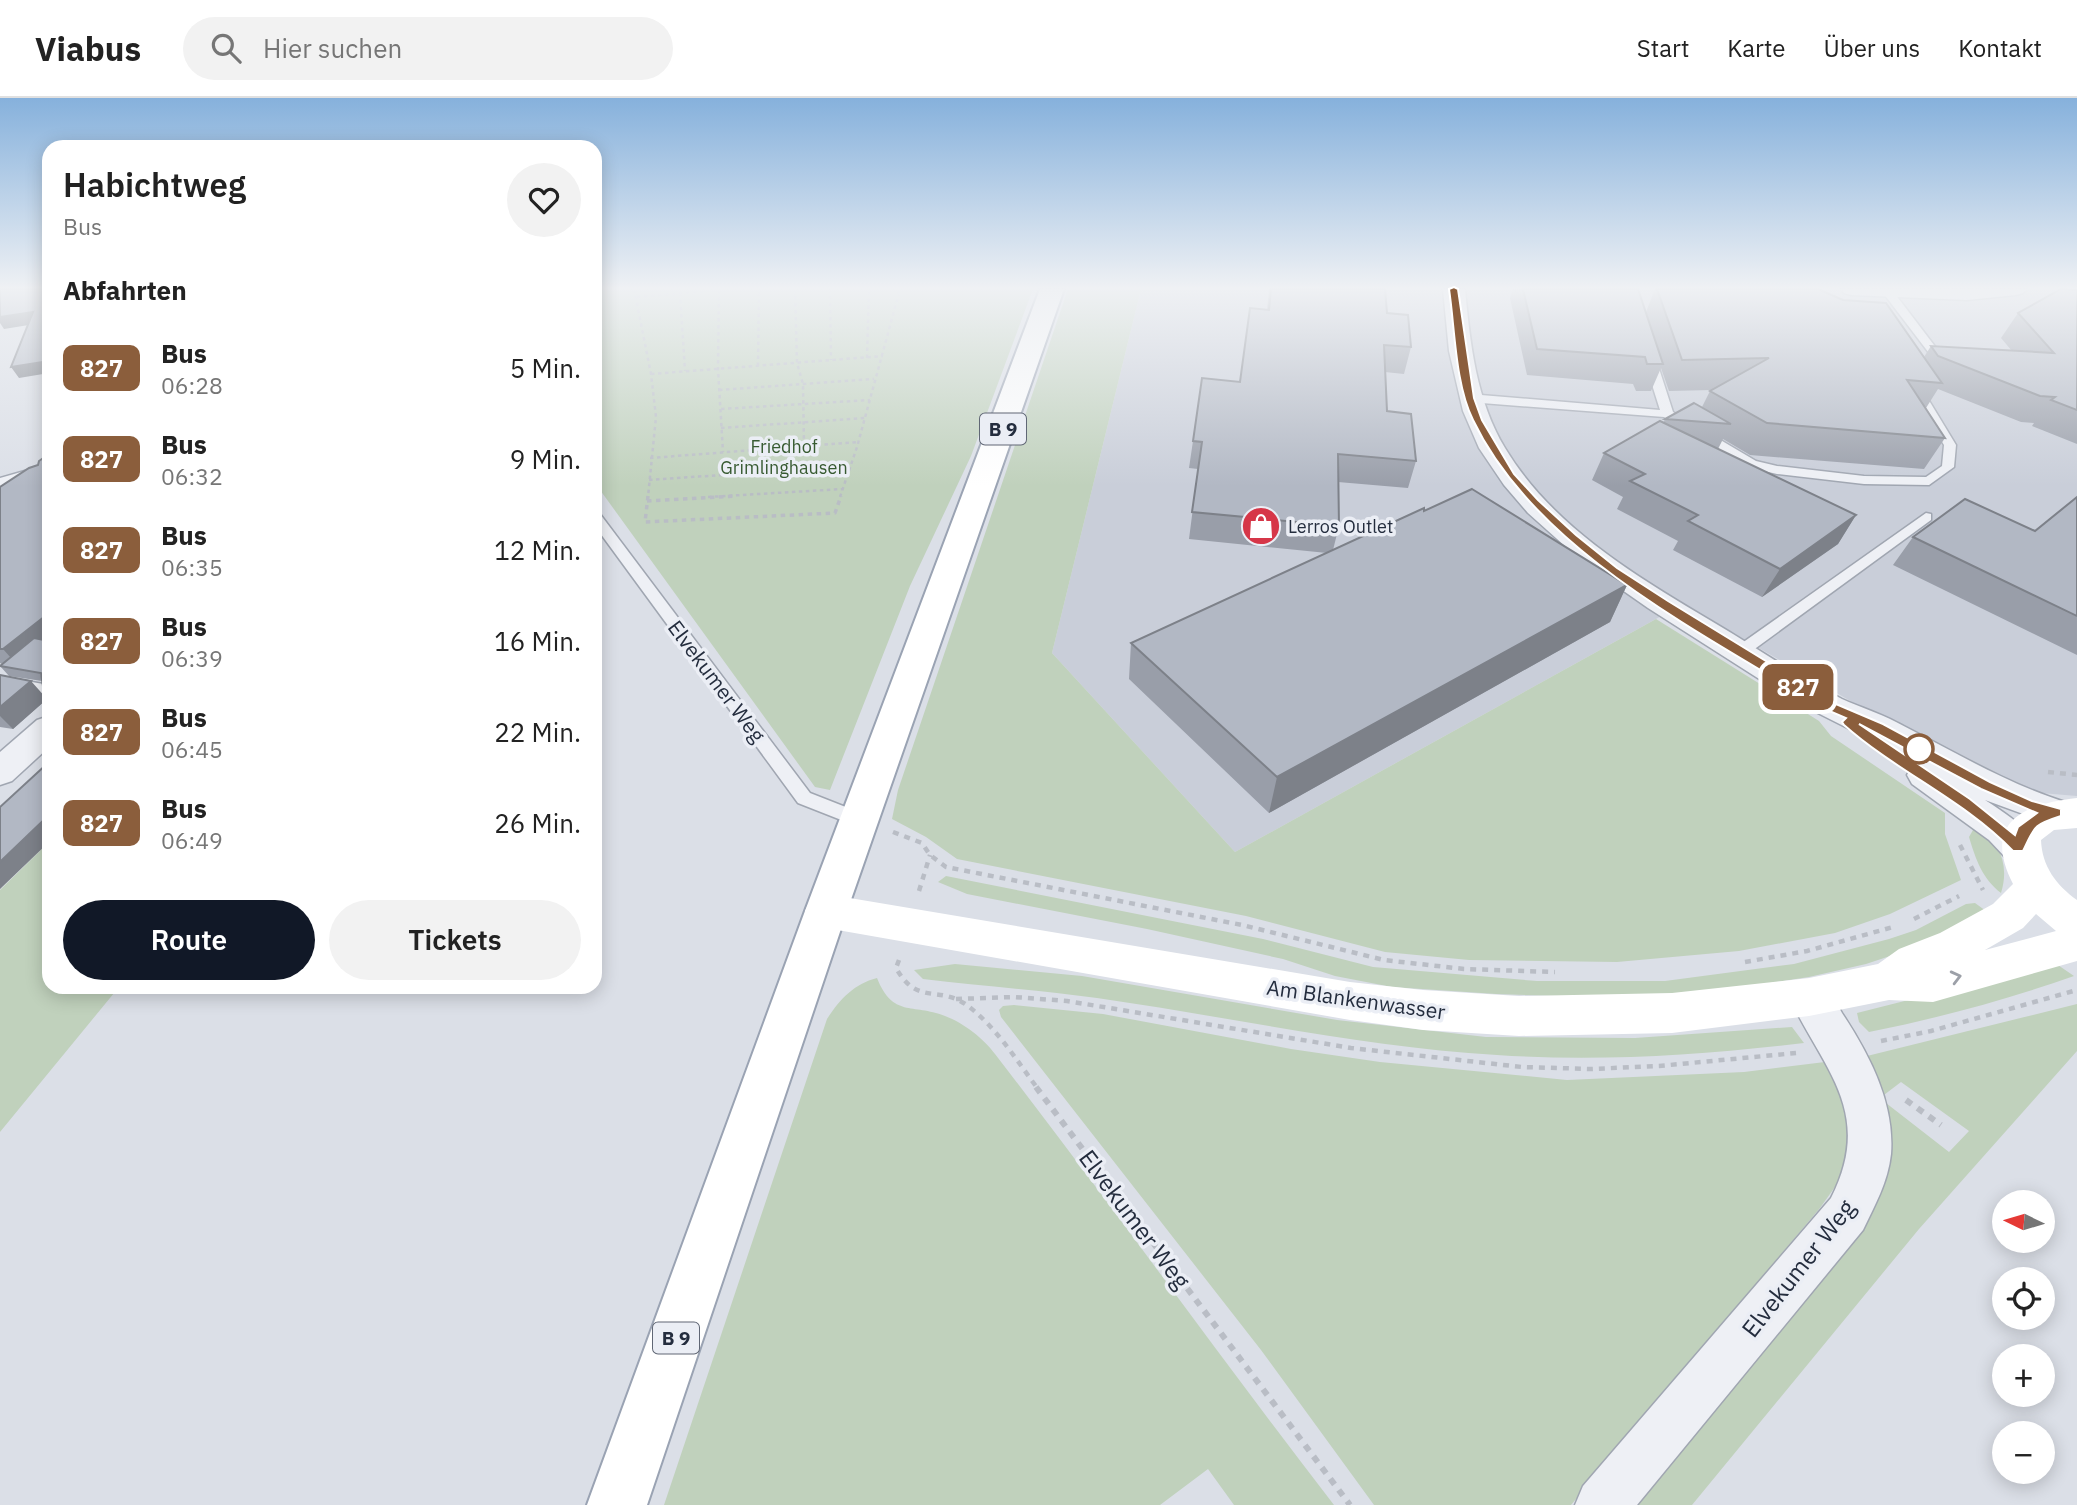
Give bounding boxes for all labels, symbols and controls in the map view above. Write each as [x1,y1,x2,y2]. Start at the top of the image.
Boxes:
search box [183,17,673,80]
text: Viabus [35,27,141,70]
icon: search [207,29,245,67]
text: Hier suchen [263,31,402,65]
text: Start [1637,32,1689,64]
text: Karte [1727,32,1785,64]
text: Über uns [1823,32,1920,64]
text: Kontakt [1958,32,2042,64]
text: Habichtweg [63,163,246,206]
button: heart [507,163,581,237]
text: Bus [63,211,102,241]
text: Abfahrten [63,273,187,307]
text: Bus [161,336,207,370]
text: 5 Min. [510,351,581,385]
text: 827 [80,352,123,384]
text: 06:28 [161,370,223,400]
road number: B 9 [980,414,1026,444]
text: Bus [161,427,207,461]
park label: Friedhof Grimlinghausen [720,435,848,479]
text: 9 Min. [510,442,581,476]
text: 827 [80,443,123,475]
text: 06:32 [161,461,223,491]
shop icon: Lerros Outlet [1240,505,1282,547]
place label: Lerros Outlet [1288,515,1393,538]
text: Bus [161,518,207,552]
text: 12 Min. [494,533,581,567]
text: 827 [80,534,123,566]
text: 06:35 [161,552,223,582]
text: Bus [161,609,207,643]
street label: Elvekumer Weg [662,614,772,748]
text: 16 Min. [494,624,581,658]
text: 827 [80,625,123,657]
text: 06:39 [161,643,223,673]
line badge: 827 [1758,664,1838,710]
text: 827 [1776,671,1820,703]
text: Bus [161,700,207,734]
text: 22 Min. [494,715,581,749]
text: 827 [80,716,123,748]
text: 06:45 [161,734,223,764]
unlabelled marker [1904,734,1934,764]
text: Bus [161,791,207,825]
text: 26 Min. [494,806,581,840]
text: 827 [80,807,123,839]
text: 06:49 [161,825,223,855]
button: Route [63,900,315,980]
button: Tickets [329,900,581,980]
one-way arrow [1950,971,1962,985]
street label: Am Blankenwasser [1265,973,1447,1025]
street label: Elvekumer Weg [1072,1143,1198,1295]
north arrow [1992,1190,2054,1253]
map controls [1992,1190,2055,1484]
street label: Elvekumer Weg [1734,1192,1862,1343]
button: locate [1992,1267,2055,1330]
road number: B 9 [653,1322,699,1354]
button: + [1992,1344,2055,1407]
button: − [1992,1421,2055,1484]

